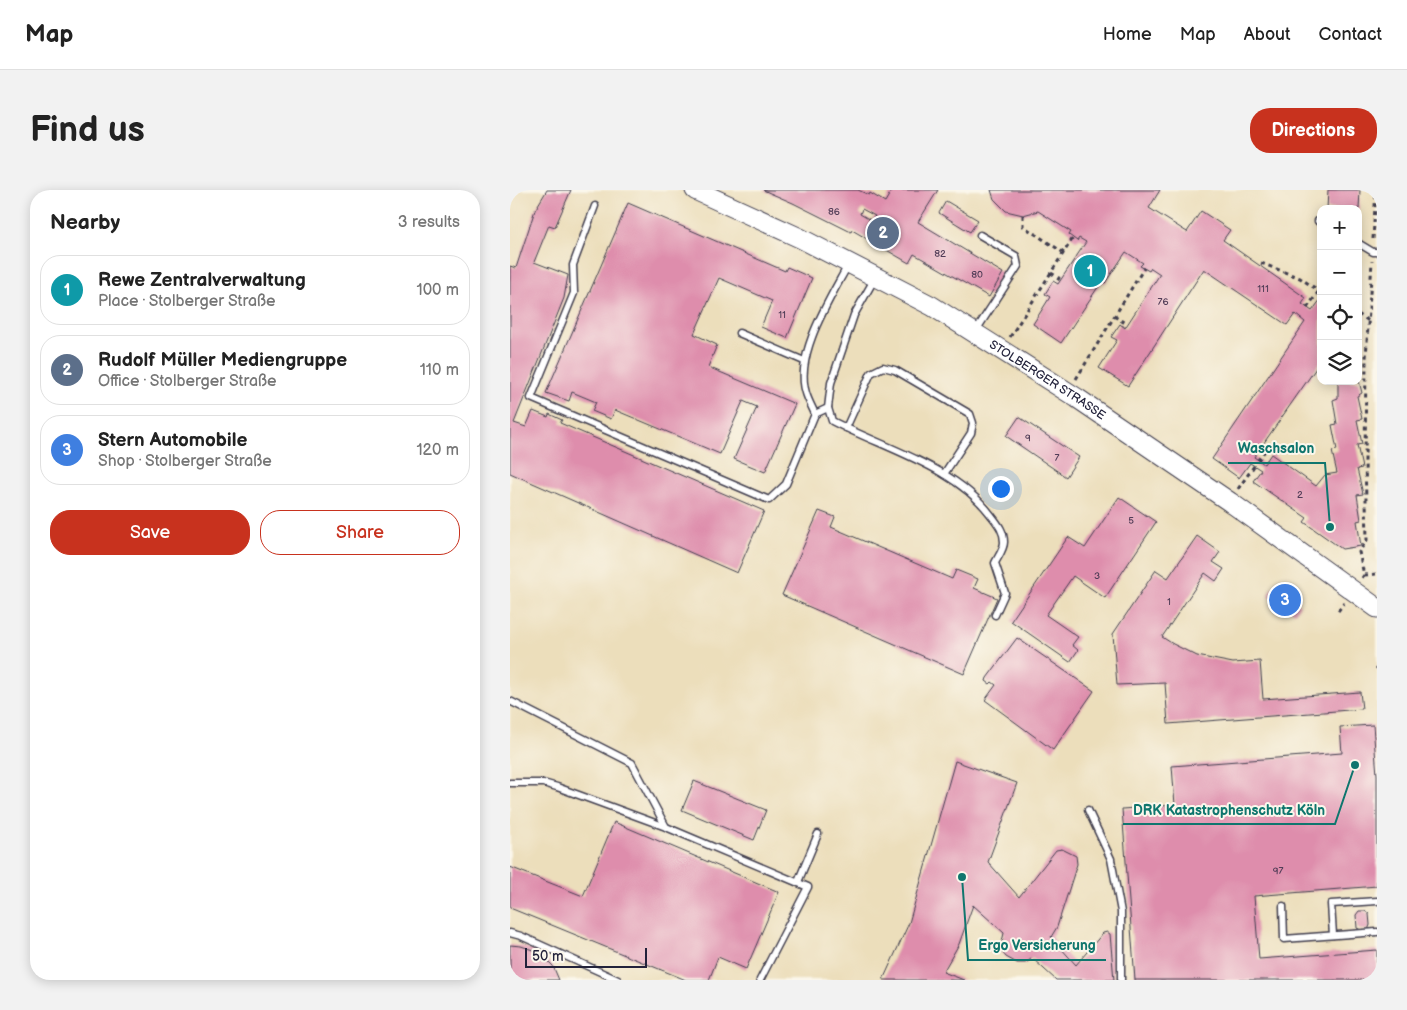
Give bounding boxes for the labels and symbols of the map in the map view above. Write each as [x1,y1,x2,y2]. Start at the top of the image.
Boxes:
house number: 86 [828,206,840,218]
pin: 2 [867,214,899,252]
house number: 82 [934,248,946,260]
pin: 1 [1074,252,1106,290]
house number: 80 [971,269,983,281]
house number: 111 [1257,283,1269,295]
house number: 76 [1157,296,1169,308]
house number: 11 [778,309,786,321]
street label: STOLBERGER STRASSE [986,337,1108,423]
house number: 9 [1025,432,1031,444]
callout: Waschsalon [1228,434,1325,463]
text: Waschsalon [1238,440,1315,457]
house number: 7 [1055,452,1060,464]
your location [988,476,1014,502]
house number: 2 [1297,489,1303,501]
house number: 5 [1128,515,1134,527]
house number: 3 [1094,570,1100,582]
pin: 3 [1269,581,1301,619]
house number: 1 [1167,596,1171,608]
callout: DRK Katastrophenschutz Köln [1123,795,1335,824]
text: DRK Katastrophenschutz Köln [1133,802,1325,819]
house number: 97 [1273,865,1283,877]
callout: Ergo Versicherung [968,931,1106,960]
text: Ergo Versicherung [978,937,1096,954]
scale bar [525,945,648,968]

